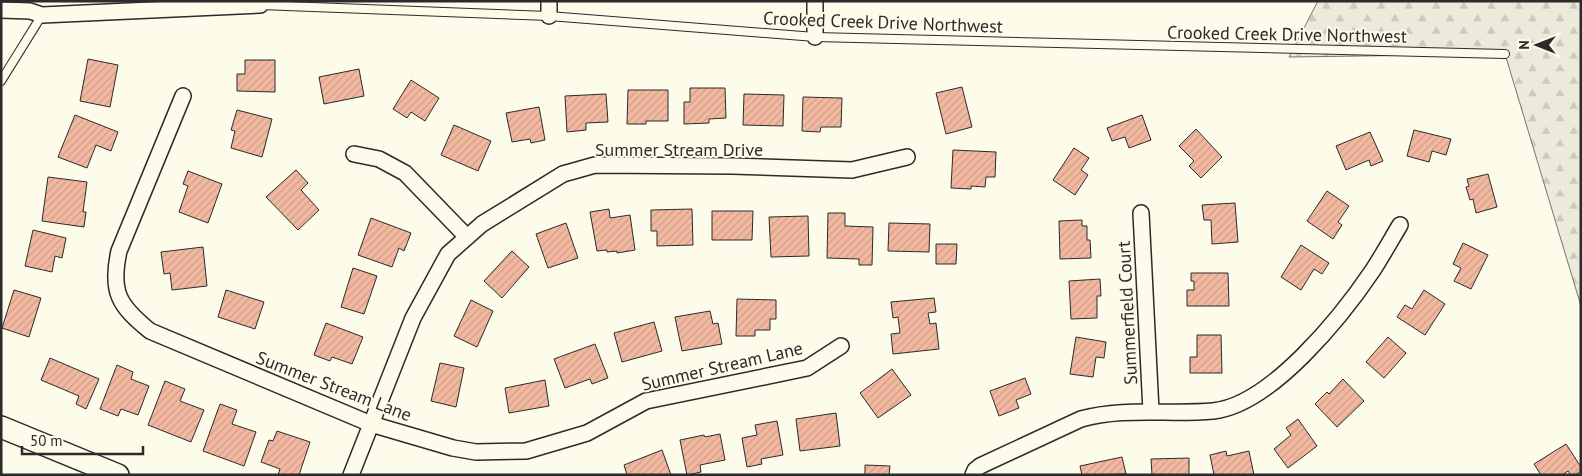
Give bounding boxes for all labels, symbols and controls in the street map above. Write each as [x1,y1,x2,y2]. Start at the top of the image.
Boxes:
street label: Crooked Creek Drive Northwest [763,6,1003,38]
street label: Crooked Creek Drive Northwest [1167,20,1407,48]
north arrow [1512,20,1562,70]
text: N [1515,40,1533,50]
street label: Summer Stream Drive [595,138,763,161]
street label: Summerfield Court [1112,240,1142,386]
street label: Summer Stream Lane [639,336,805,396]
street label: Summer Stream Lane [253,346,415,426]
scale bar [22,424,144,456]
text: 50 m [30,431,63,450]

